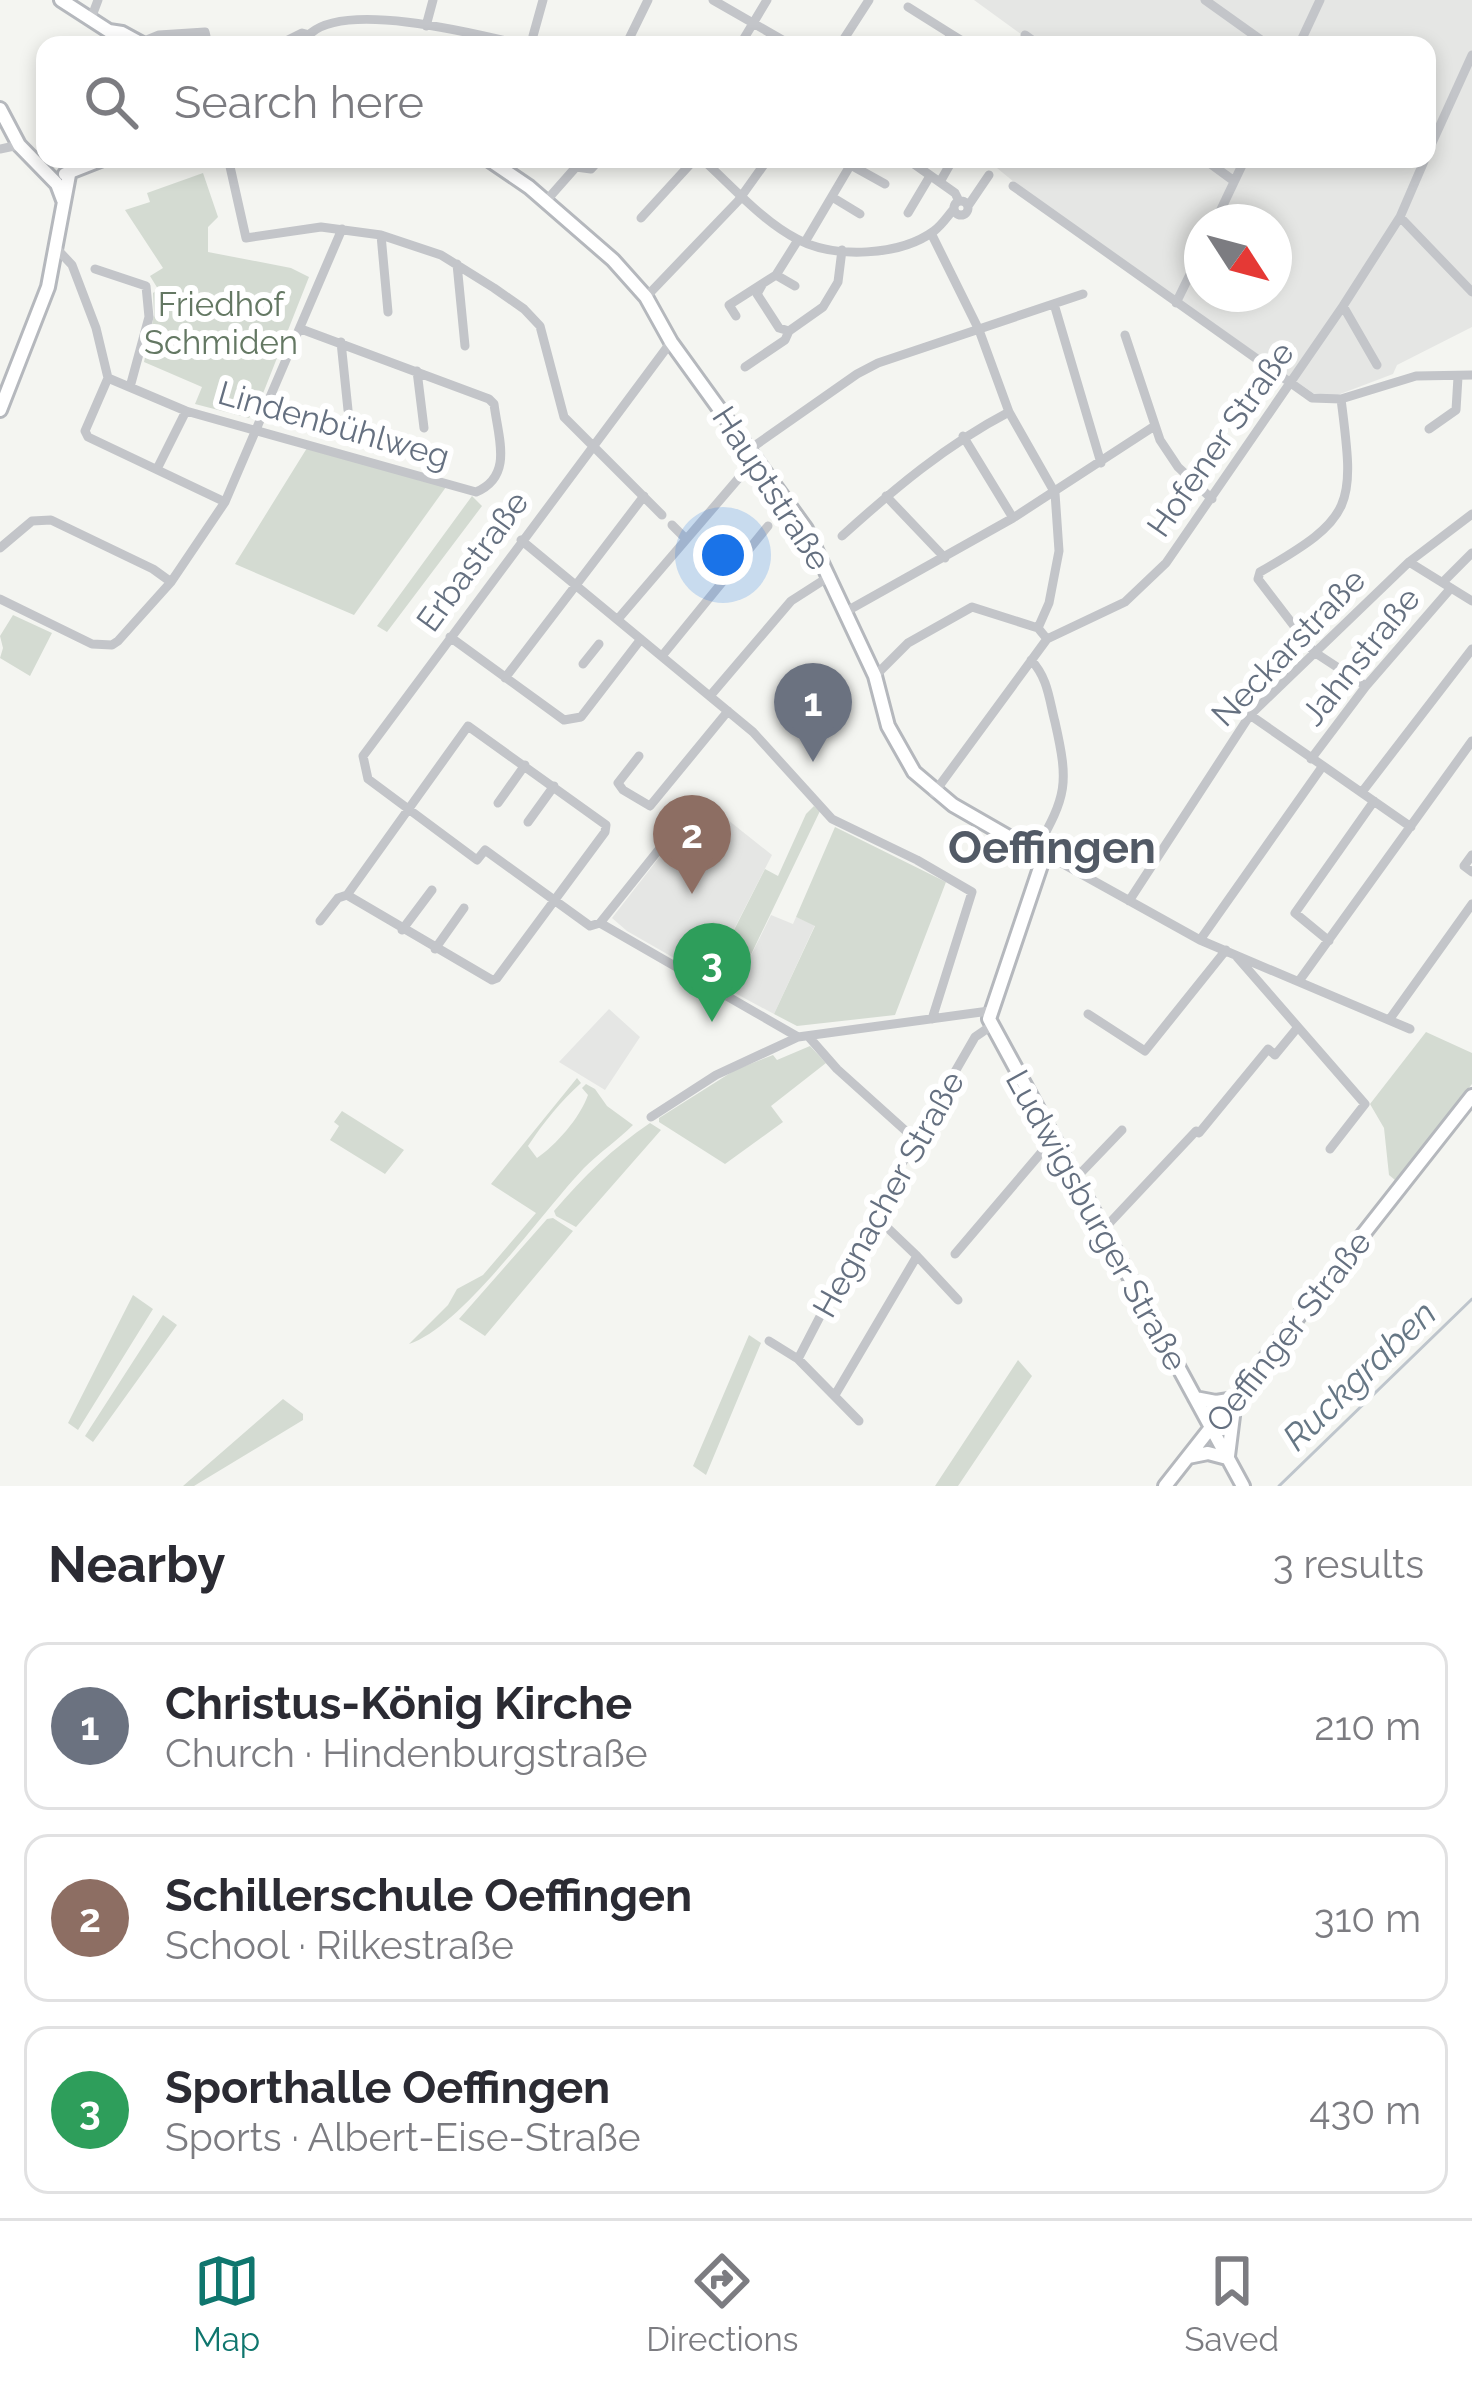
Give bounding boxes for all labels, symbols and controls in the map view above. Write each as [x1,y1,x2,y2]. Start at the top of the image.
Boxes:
search box [36,36,1436,168]
icon: search [78,69,144,135]
text: Search here [174,76,424,129]
north arrow [1184,204,1292,312]
park label: Friedhof Schmiden [144,285,298,362]
street label: Hofener Straße [1139,334,1302,544]
street label: Lindenbühlweg [214,373,454,476]
street label: Hauptstraße [704,399,839,577]
street label: Erbastraße [408,484,536,639]
your location [693,525,753,585]
street label: Neckarstraße [1204,561,1373,734]
street label: Jahnstraße [1293,579,1428,733]
pin: 1 [774,663,852,762]
pin: 2 [653,795,731,894]
district label: Oeffingen [948,821,1156,874]
pin: 3 [673,923,751,1022]
street label: Ludwigsburger Straße [998,1063,1195,1377]
street label: Hegnacher Straße [805,1065,972,1324]
street label: Oeffinger Straße [1198,1223,1379,1440]
water label: Ruckgraben [1274,1292,1444,1458]
text: Nearby [48,1534,225,1594]
text: 3 results [1273,1541,1424,1587]
text: Christus-König Kirche [165,1677,632,1730]
text: 1 [80,1703,100,1749]
text: 210 m [1314,1703,1421,1749]
text: Church · Hindenburgstraße [165,1730,648,1776]
text: Schillerschule Oeffingen [165,1869,692,1922]
text: 2 [79,1895,101,1941]
text: 310 m [1314,1895,1421,1941]
text: School · Rilkestraße [165,1922,514,1968]
text: Sporthalle Oeffingen [165,2061,610,2114]
text: 3 [79,2087,101,2133]
text: 430 m [1309,2087,1421,2133]
text: Sports · Albert-Eise-Straße [165,2114,641,2160]
tab: Map [193,2248,260,2359]
tab: Directions [646,2248,799,2359]
tab: Saved [1185,2248,1279,2359]

